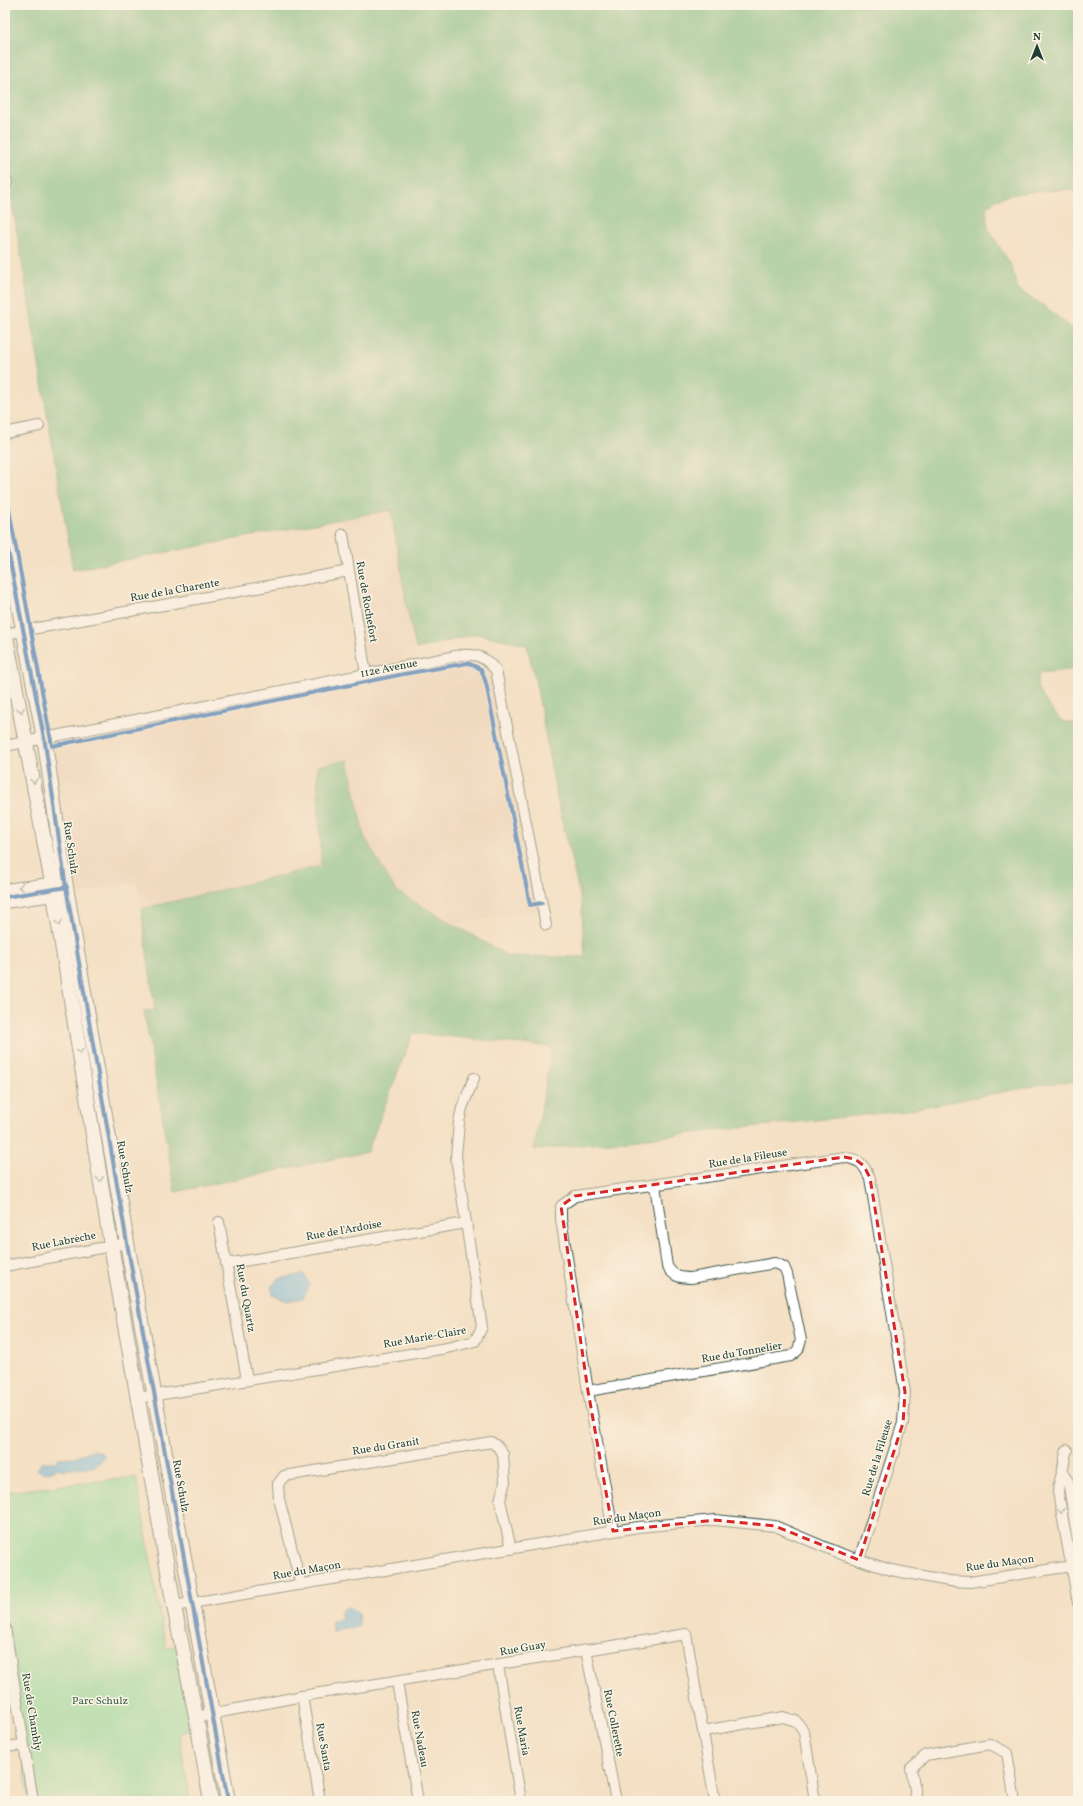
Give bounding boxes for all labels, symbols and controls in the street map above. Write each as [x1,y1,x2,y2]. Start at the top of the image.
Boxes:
north arrow [1017,26,1057,66]
text: N [1033,30,1041,45]
street label: Rue de Rochefort [351,560,381,644]
street label: Rue de la Charente [129,576,221,606]
street label: 112e Avenue [359,656,419,682]
one-way arrow [16,707,24,713]
one-way arrow [29,778,38,784]
street label: Rue Schulz [59,821,81,876]
one-way arrow [18,883,24,892]
one-way arrow [54,919,63,926]
one-way arrow [75,1048,83,1054]
street label: Rue Schulz [112,1139,136,1195]
street label: Rue de la Fileuse [708,1145,788,1173]
one-way arrow [95,1176,104,1182]
street label: Rue de l'Ardoise [305,1217,383,1245]
street label: Rue Labrèche [31,1228,97,1256]
street label: Rue du Quartz [232,1262,258,1334]
street label: Rue Marie-Claire [382,1323,468,1353]
street label: Rue du Tonnelier [700,1338,784,1367]
street label: Rue de la Fileuse [859,1418,897,1498]
street label: Rue du Granit [351,1434,421,1460]
street label: Rue Schulz [168,1458,192,1514]
street label: Rue du Maçon [592,1506,663,1530]
one-way arrow [1057,1508,1065,1514]
street label: Rue du Maçon [965,1552,1036,1576]
street label: Rue du Maçon [272,1558,343,1584]
street label: Rue Guay [499,1638,547,1660]
street label: Rue de Chambly [17,1672,45,1752]
street label: Rue Collerette [599,1688,627,1758]
park label: Parc Schulz [72,1694,128,1709]
street label: Rue Maria [509,1705,533,1758]
street label: Rue Nadeau [407,1709,431,1769]
street label: Rue Santa [311,1722,335,1773]

